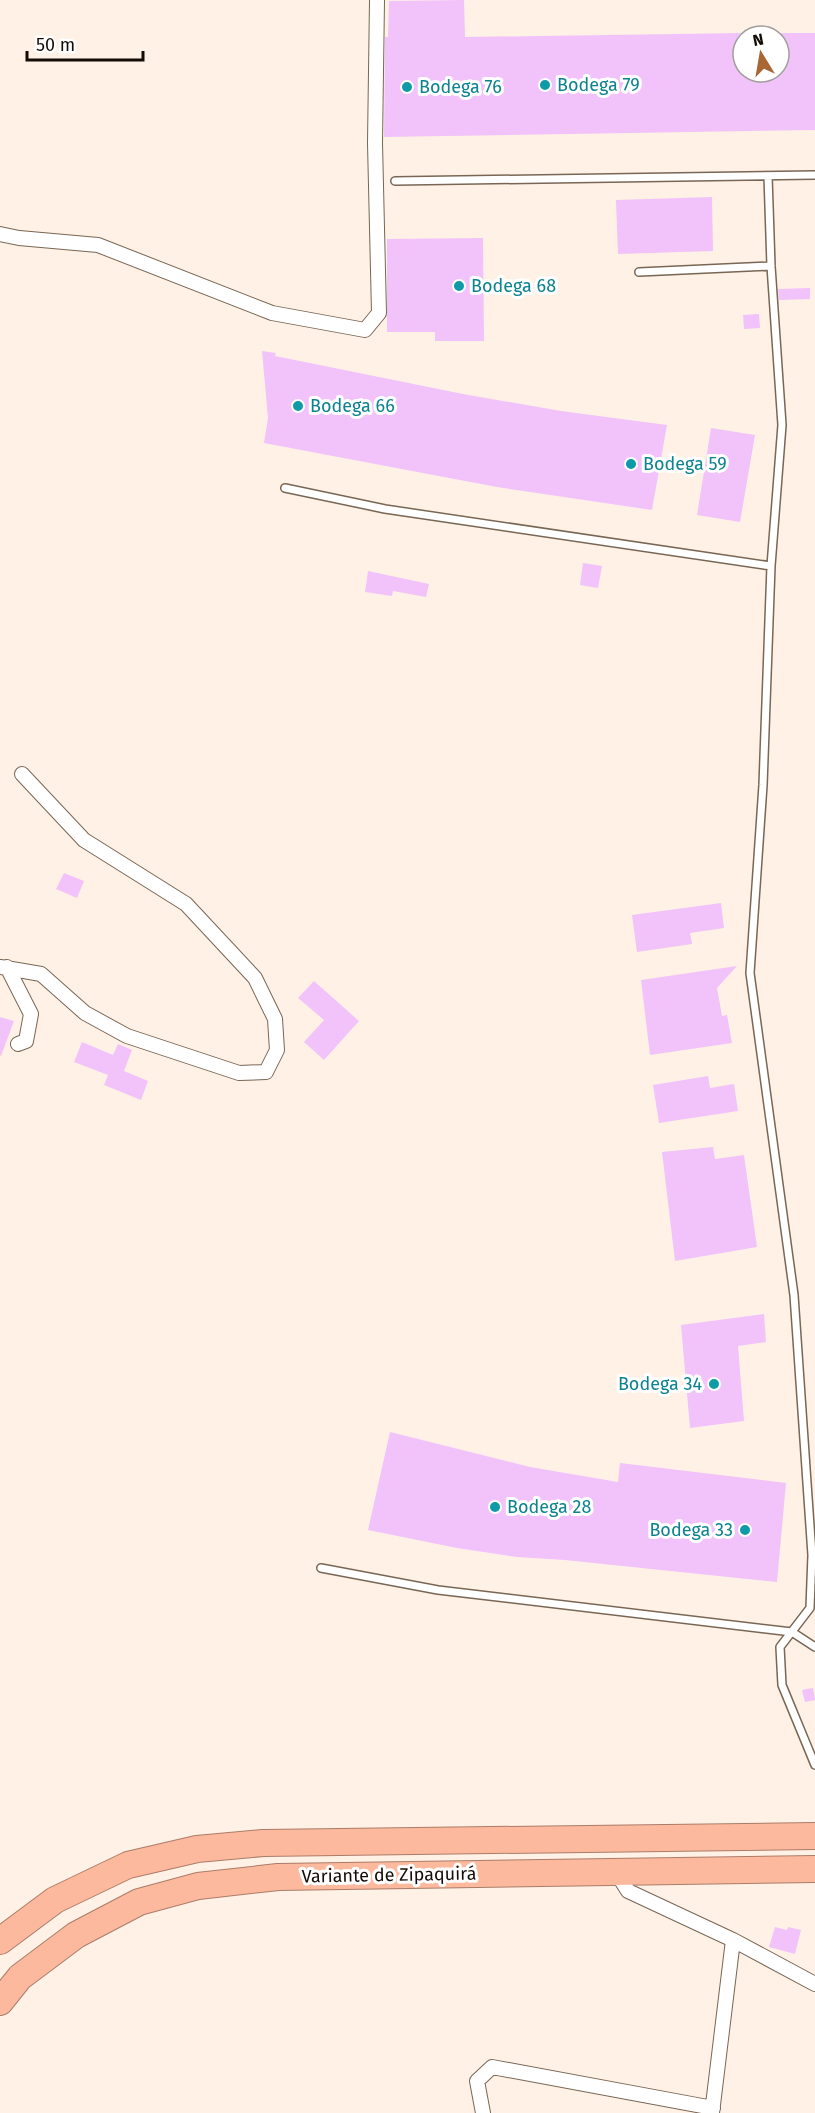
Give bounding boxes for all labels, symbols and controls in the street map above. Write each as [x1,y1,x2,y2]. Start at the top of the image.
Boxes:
scale bar [27,24,142,62]
north arrow [731,24,791,84]
text: N [751,29,765,50]
text: 50 m [36,34,75,56]
place label: Bodega 79 [557,74,640,96]
place label: Bodega 76 [419,76,502,98]
marker: Bodega 79 [538,78,552,92]
marker: Bodega 76 [400,80,414,94]
place label: Bodega 68 [471,275,556,297]
marker: Bodega 68 [452,279,466,293]
place label: Bodega 66 [310,395,395,417]
marker: Bodega 66 [291,399,305,413]
place label: Bodega 59 [643,453,727,475]
marker: Bodega 59 [624,457,638,471]
place label: Bodega 34 [618,1373,702,1395]
marker: Bodega 34 [707,1377,721,1391]
place label: Bodega 28 [507,1496,592,1518]
marker: Bodega 28 [488,1500,502,1514]
place label: Bodega 33 [649,1519,733,1541]
marker: Bodega 33 [738,1523,752,1537]
street label: Variante de Zipaquirá [301,1862,477,1888]

